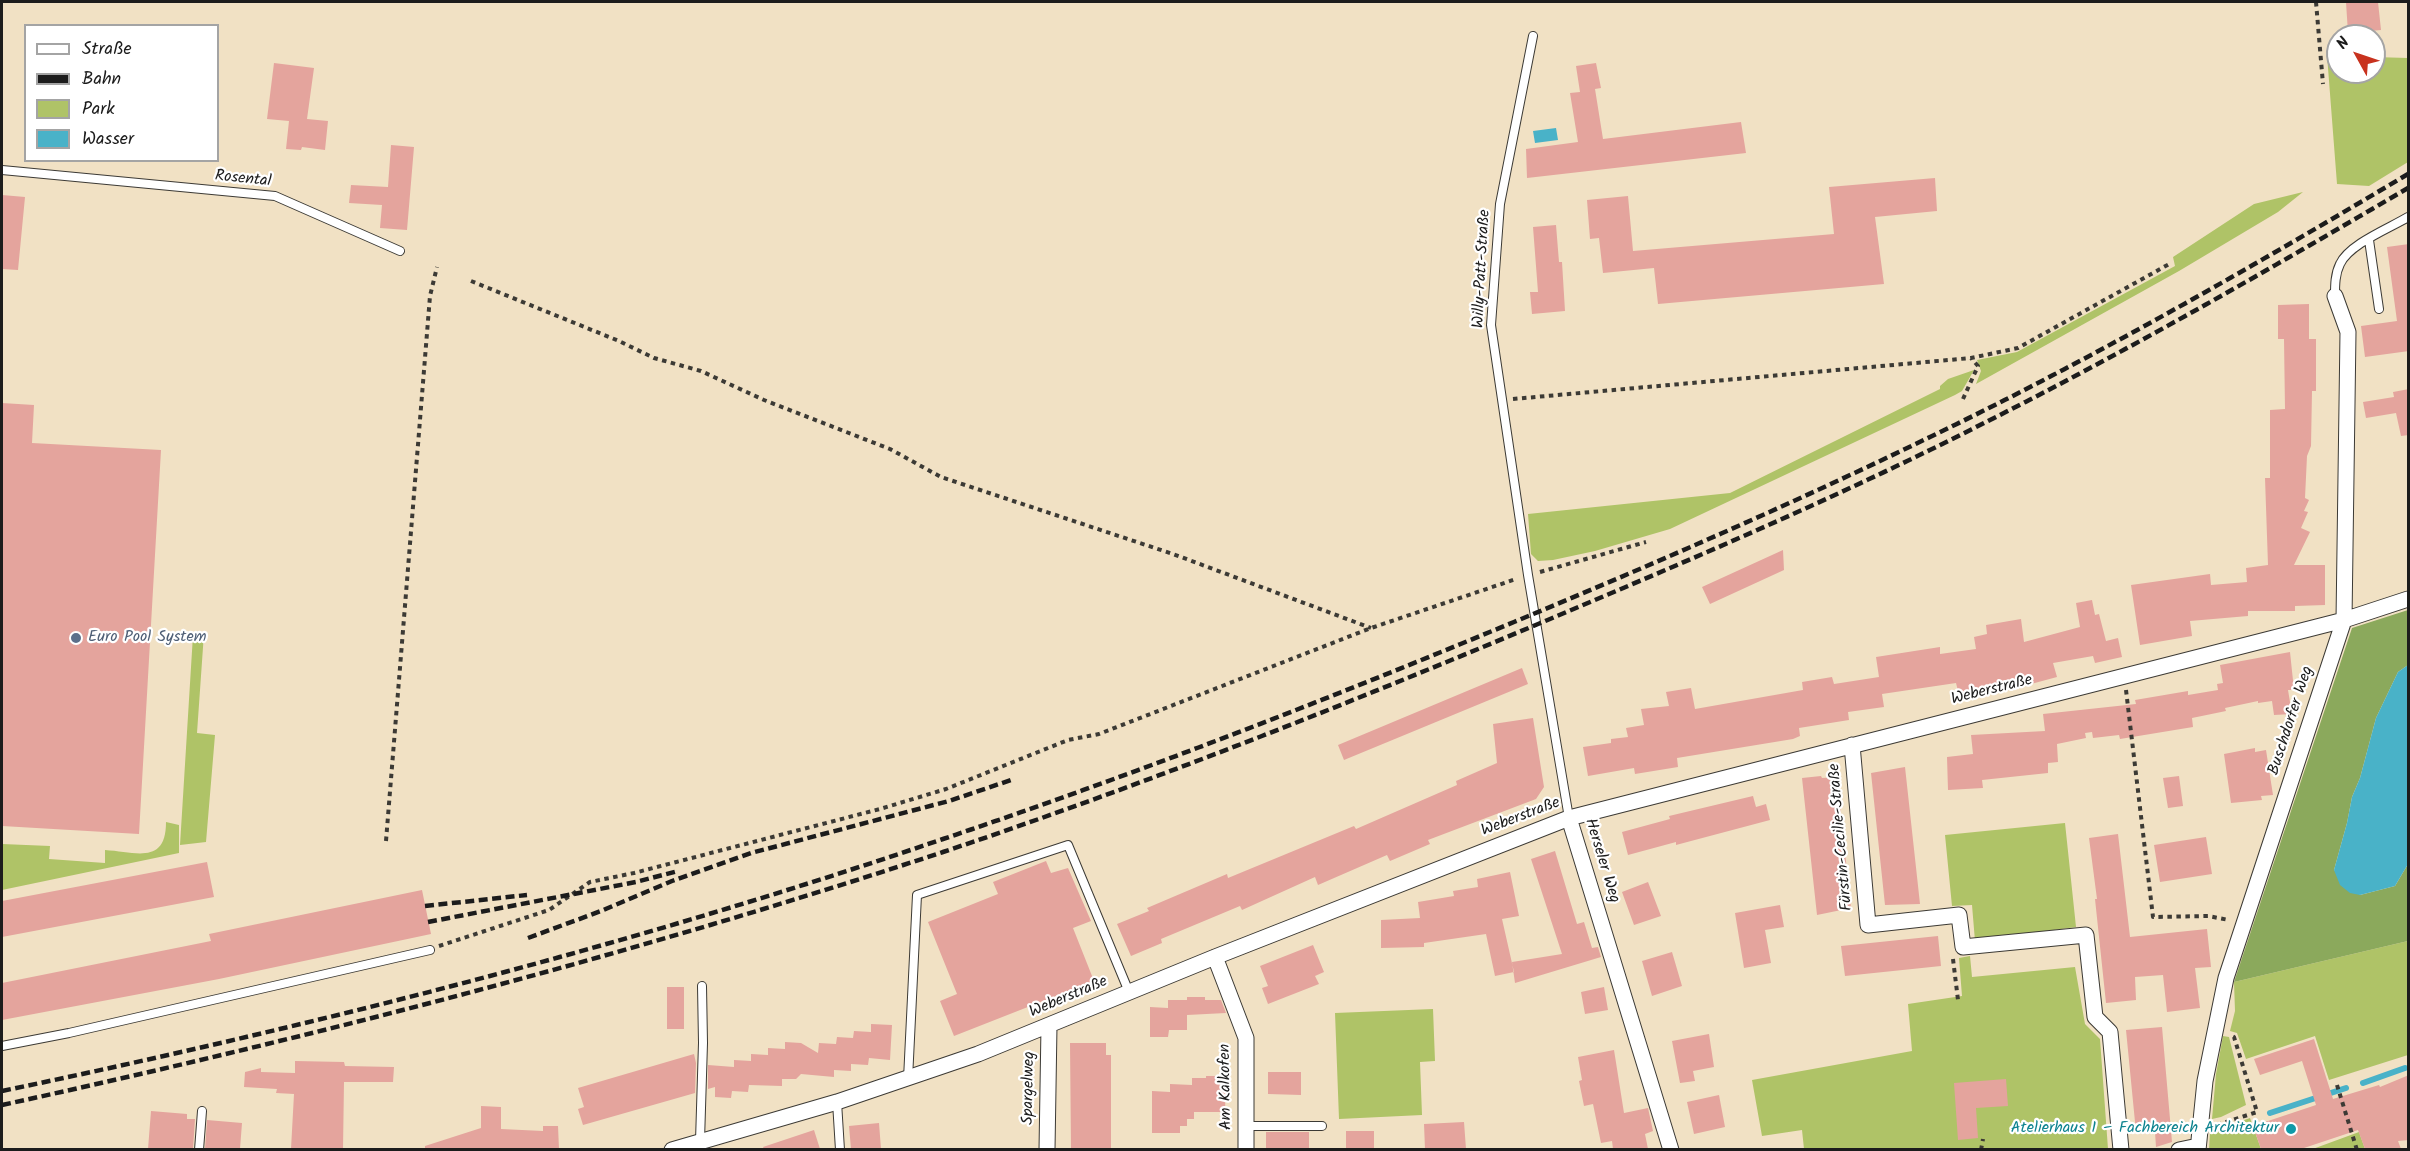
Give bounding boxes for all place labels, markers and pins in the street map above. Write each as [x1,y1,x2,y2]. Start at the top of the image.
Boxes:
place label: Euro Pool System [88,628,206,648]
marker: Euro Pool System [69,631,83,645]
place label: Atelierhaus 1 – Fachbereich Architektur [2011,1119,2279,1139]
marker: Atelierhaus 1 – Fachbereich Architektur [2284,1122,2298,1136]

